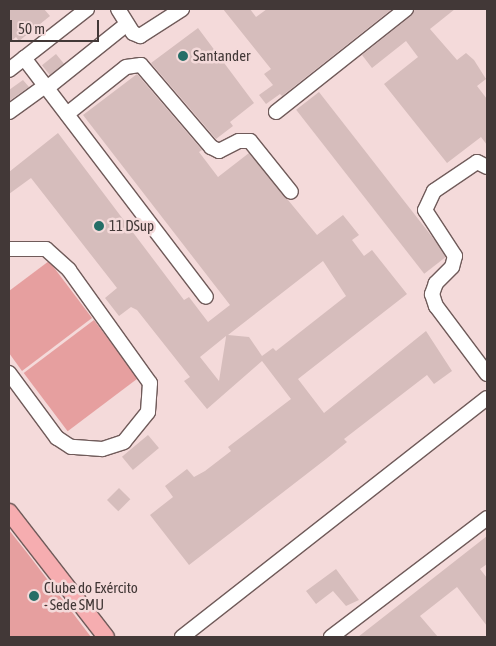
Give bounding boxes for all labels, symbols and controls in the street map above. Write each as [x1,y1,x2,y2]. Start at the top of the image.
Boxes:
scale bar [12,10,101,42]
text: 50 m [18,20,45,37]
place label: Santander [193,47,250,65]
marker: Santander [177,50,189,62]
place label: 11 DSup [109,217,154,235]
marker: 11 DSup [93,220,105,232]
place label: Clube do Exército - Sede SMU [44,578,138,613]
marker: Clube do Exército - Sede SMU [28,590,40,602]

